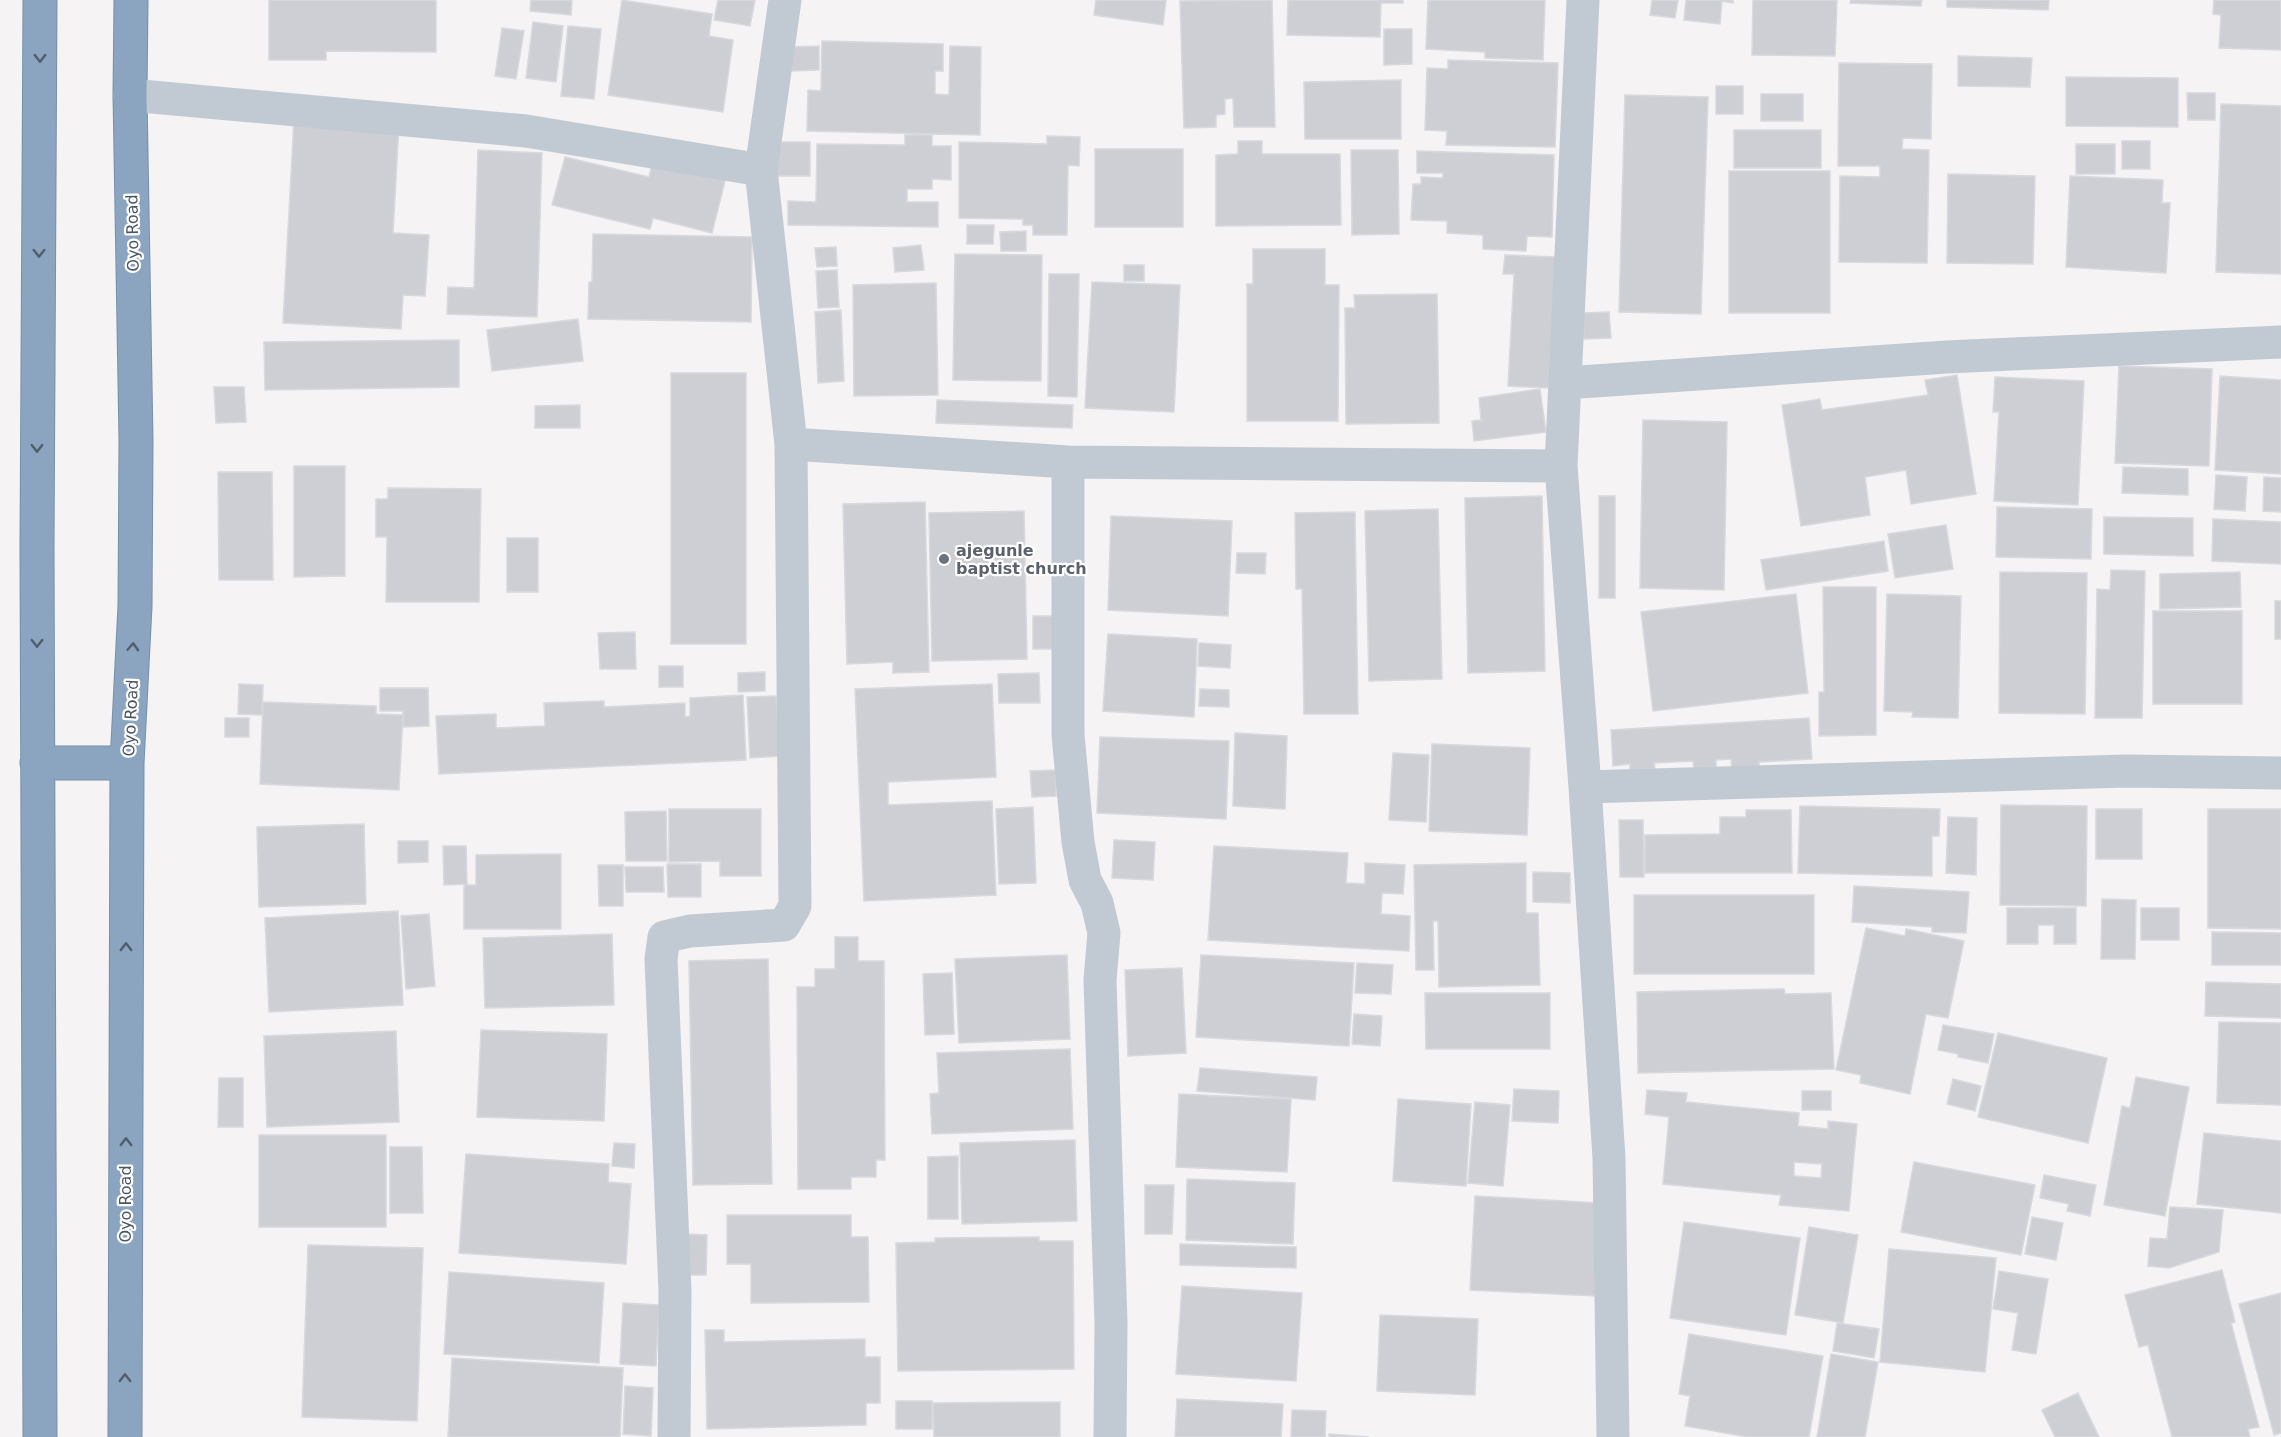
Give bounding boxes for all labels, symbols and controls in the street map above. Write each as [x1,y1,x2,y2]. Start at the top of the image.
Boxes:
one-way arrow [34,54,46,63]
street label: Oyo Road [122,194,143,272]
one-way arrow [33,249,45,258]
one-way arrow [31,444,43,453]
place label: ajegunle baptist church [956,541,1087,578]
marker: ajegunle baptist church [937,552,951,566]
one-way arrow [31,639,43,648]
one-way arrow [127,642,140,651]
street label: Oyo Road [119,679,142,757]
one-way arrow [120,942,133,951]
one-way arrow [120,1137,132,1146]
street label: Oyo Road [116,1165,135,1243]
one-way arrow [119,1374,131,1383]

